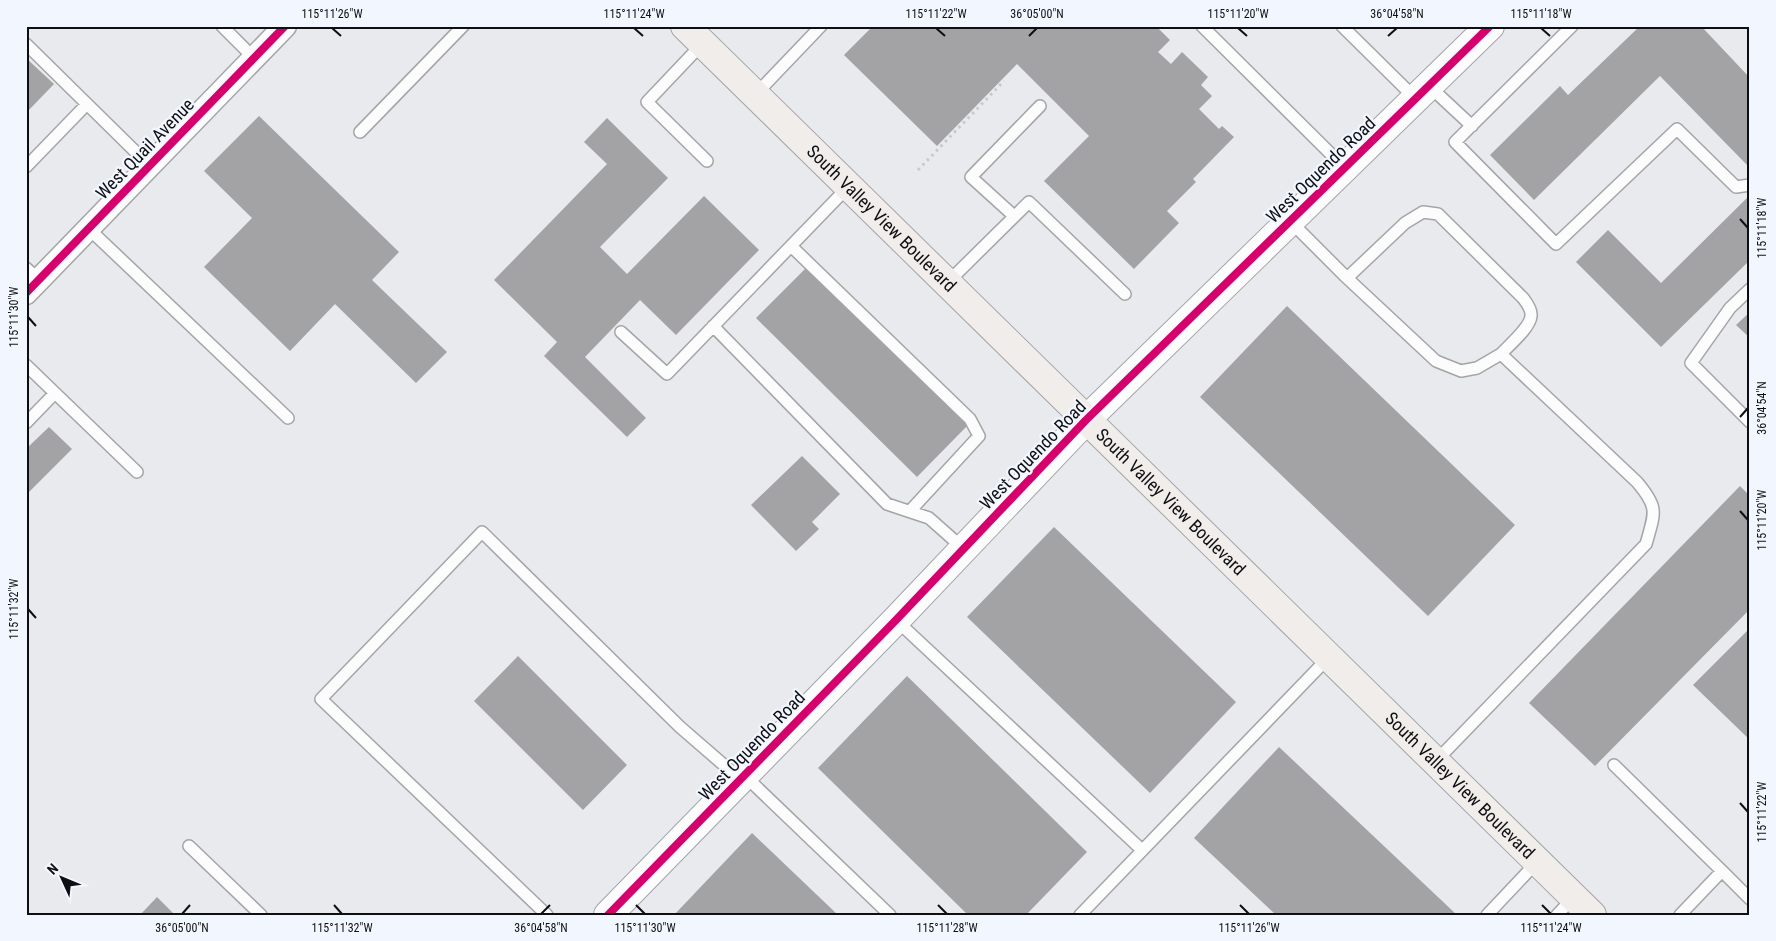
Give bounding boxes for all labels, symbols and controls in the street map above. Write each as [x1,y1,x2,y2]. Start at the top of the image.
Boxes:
text: 115°11'26"W [301,7,363,21]
text: 115°11'24"W [603,7,665,21]
text: 115°11'22"W [905,7,967,21]
text: 36°05'00"N [1010,7,1064,21]
text: 115°11'20"W [1207,7,1269,21]
text: 36°04'58"N [1370,7,1424,21]
text: 115°11'18"W [1510,7,1572,21]
street label: West Quail Avenue [91,94,198,203]
street label: West Oquendo Road [1262,112,1380,227]
street label: South Valley View Boulevard [803,140,961,296]
text: 115°11'18"W [1755,197,1769,259]
text: 115°11'30"W [7,286,21,348]
text: 36°04'54"N [1755,381,1769,435]
street label: West Oquendo Road [975,396,1090,514]
street label: South Valley View Boulevard [1092,424,1250,579]
text: 115°11'20"W [1755,489,1769,551]
text: 115°11'32"W [7,578,21,640]
street label: West Oquendo Road [694,687,809,805]
street label: South Valley View Boulevard [1381,707,1539,863]
text: 115°11'22"W [1755,781,1769,843]
north arrow [38,854,88,904]
text: N [44,860,61,878]
text: 36°05'00"N [155,921,209,935]
text: 115°11'32"W [311,921,373,935]
text: 36°04'58"N [514,921,568,935]
text: 115°11'30"W [614,921,676,935]
text: 115°11'28"W [916,921,978,935]
text: 115°11'26"W [1218,921,1280,935]
text: 115°11'24"W [1520,921,1582,935]

